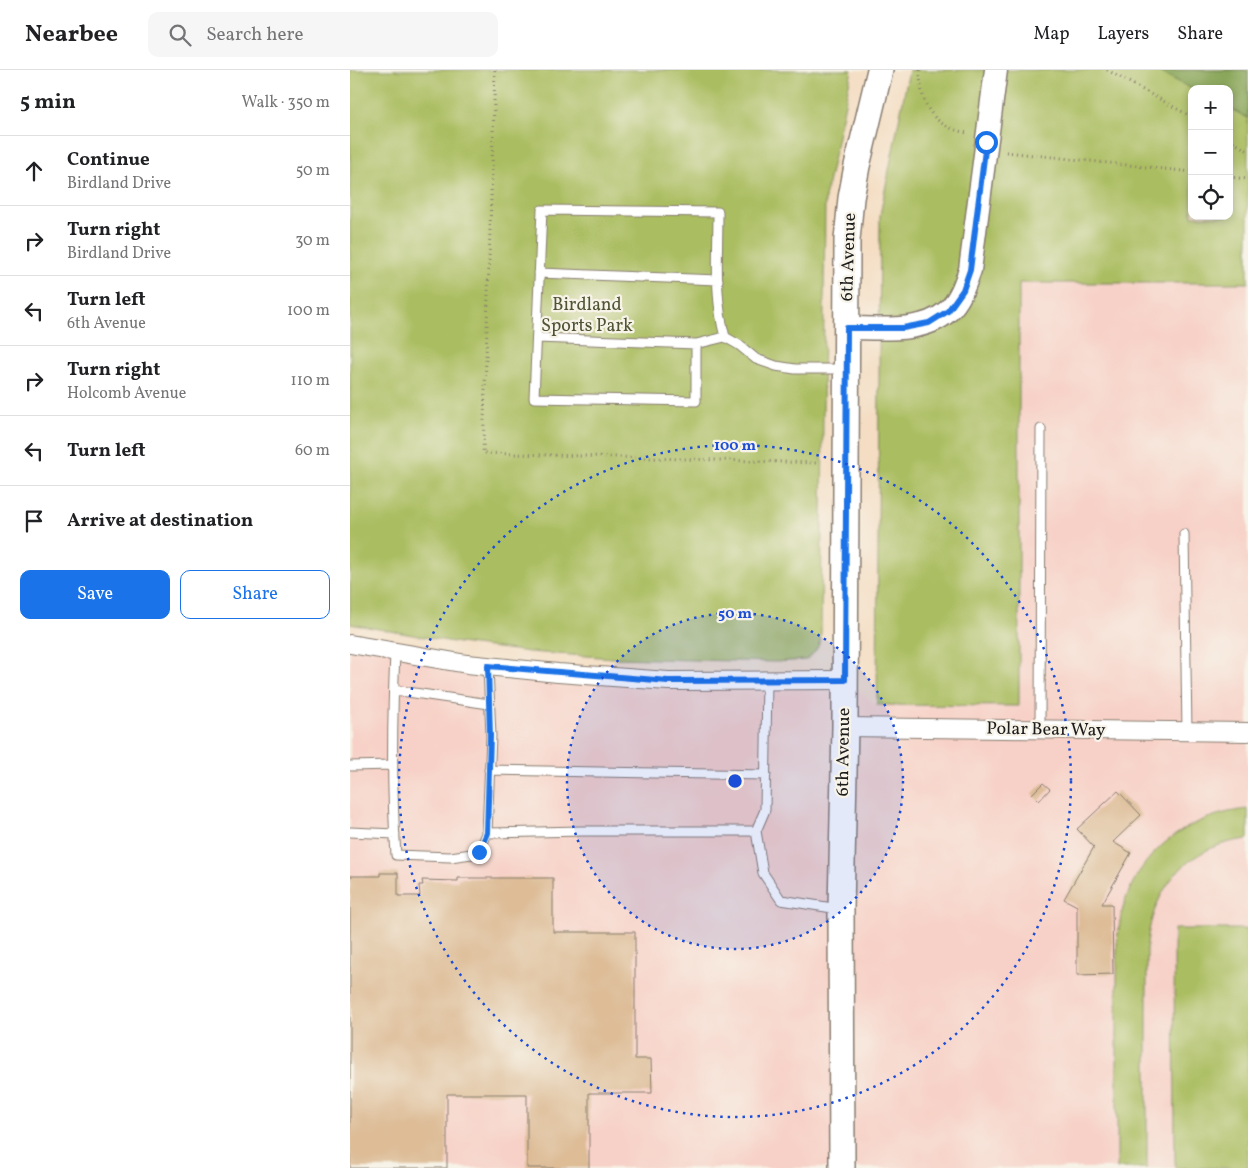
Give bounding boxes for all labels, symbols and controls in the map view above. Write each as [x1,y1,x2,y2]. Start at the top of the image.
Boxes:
search box [148,12,498,57]
text: Nearbee [25,18,118,52]
icon: search [166,21,194,49]
text: Search here [206,22,303,48]
text: Map [1033,22,1069,47]
text: Layers [1097,22,1149,47]
text: Share [1177,22,1223,47]
map controls [1188,85,1233,220]
button: + [1188,85,1233,130]
text: 5 min [20,88,76,117]
text: Walk · 350 m [242,92,330,114]
button: − [1188,130,1233,175]
route start [975,131,998,154]
text: Continue [67,147,150,173]
icon: ahead [20,157,48,185]
text: 50 m [296,160,330,182]
text: Birdland Drive [67,173,171,195]
button: locate [1188,175,1233,220]
street label: 6th Avenue [835,212,863,302]
text: Turn right [67,217,160,243]
icon: right [20,227,48,255]
text: 30 m [295,230,330,252]
text: Birdland Drive [67,243,171,265]
text: Turn left [67,287,146,313]
park label: Birdland Sports Park [541,293,633,339]
icon: left [20,297,48,325]
text: 100 m [287,300,330,322]
text: 6th Avenue [67,313,146,335]
text: Turn right [67,357,160,383]
icon: right [20,367,48,395]
text: 110 m [291,370,330,392]
text: Holcomb Avenue [67,383,186,405]
text: 100 m [714,436,757,457]
icon: left [20,437,48,465]
text: Turn left [67,438,146,464]
text: 60 m [295,440,330,462]
icon: arrive [20,507,48,535]
text: Arrive at destination [67,508,253,534]
button: Save [20,570,170,619]
button: Share [180,570,330,619]
text: 50 m [718,604,752,625]
street label: 6th Avenue [831,707,857,797]
street label: Polar Bear Way [986,716,1106,744]
centre of rings [726,772,744,790]
route end [468,841,491,864]

